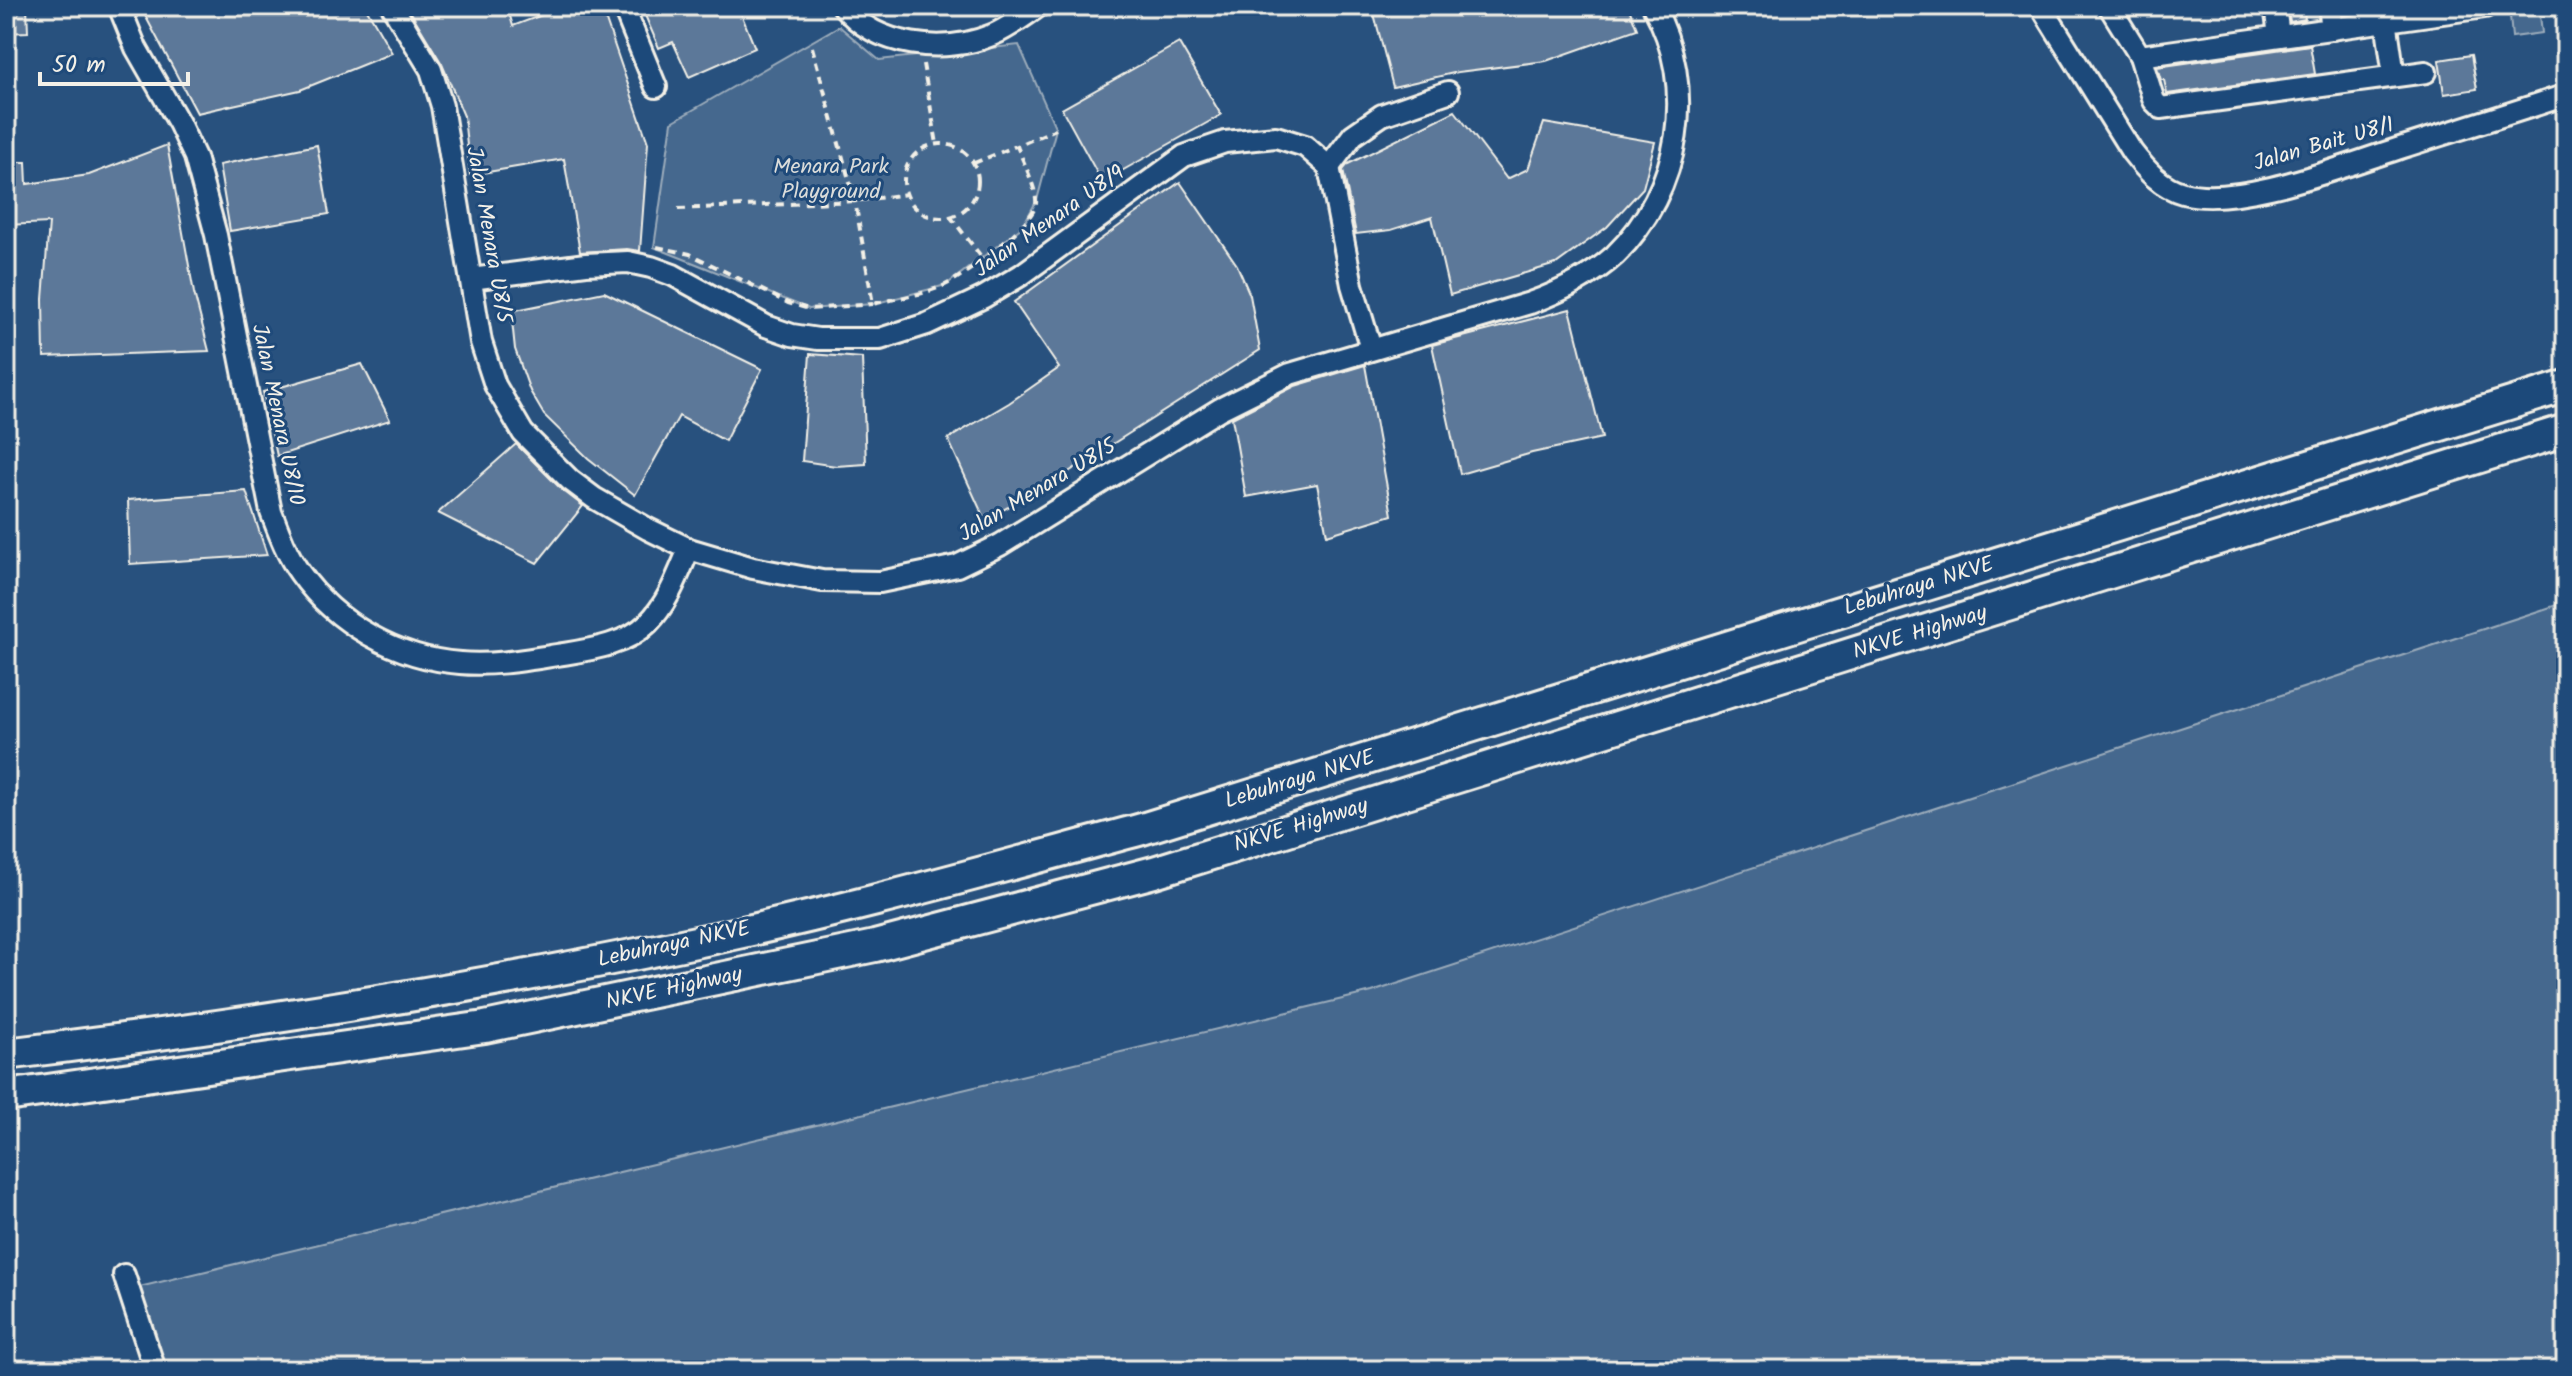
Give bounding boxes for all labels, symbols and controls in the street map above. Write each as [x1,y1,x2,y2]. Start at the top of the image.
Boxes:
scale bar [40,36,188,86]
text: 50 m [52,46,106,85]
street label: Jalan Bait U8/1 [2250,108,2398,182]
street label: Jalan Menara U8/5 [455,144,521,327]
park label: Menara Park Playground [773,150,889,210]
street label: Jalan Menara U8/9 [967,157,1133,287]
street label: Jalan Menara U8/10 [241,321,313,509]
street label: Jalan Menara U8/5 [952,429,1125,552]
street label: Lebuhraya NKVE [1840,547,1999,626]
street label: NKVE Highway [1848,596,1992,670]
street label: Lebuhraya NKVE [1221,740,1380,819]
street label: NKVE Highway [1229,789,1373,863]
street label: Lebuhraya NKVE [594,911,755,978]
street label: NKVE Highway [602,957,746,1021]

